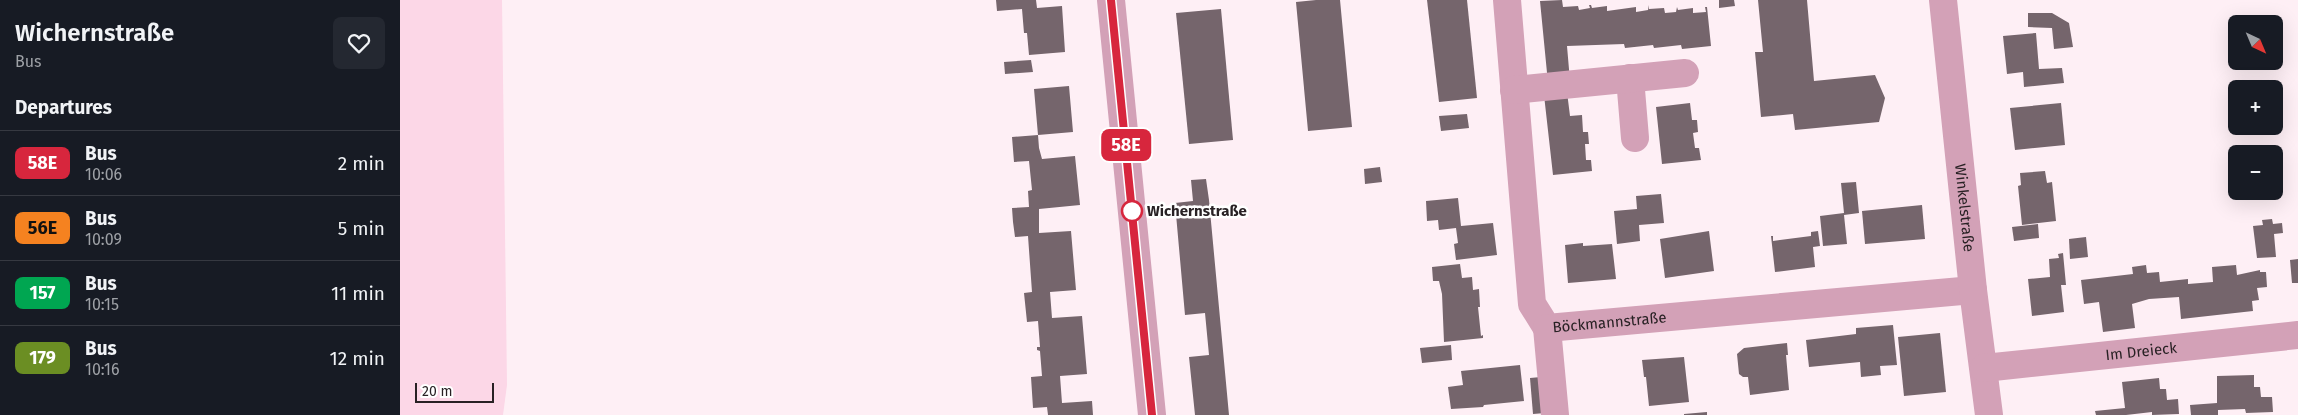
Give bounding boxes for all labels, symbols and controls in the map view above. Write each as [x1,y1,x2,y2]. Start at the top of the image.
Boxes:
north arrow [2228,15,2282,70]
map controls [2228,15,2283,200]
button: heart [333,17,385,69]
text: Wichernstraße [15,19,174,47]
text: Bus [15,52,42,71]
button: + [2228,80,2283,135]
text: Departures [15,96,112,119]
line badge: 58E [1097,129,1155,161]
text: 58E [1111,134,1141,156]
text: Bus [85,142,117,165]
button: − [2228,145,2283,200]
text: 58E [28,152,57,174]
text: 2 min [338,152,385,175]
street label: Winkelstraße [1951,163,1978,253]
text: 10:06 [85,165,122,184]
marker: Wichernstraße [1121,200,1143,222]
place label: Wichernstraße [1147,202,1247,220]
text: Bus [85,207,117,230]
text: 56E [28,217,57,239]
text: 5 min [338,217,385,240]
text: 10:09 [85,230,122,249]
text: Bus [85,272,117,295]
text: 157 [30,282,55,304]
text: 11 min [331,282,385,305]
text: 10:15 [85,295,119,314]
street label: Böckmannstraße [1552,308,1667,336]
text: Bus [85,337,117,360]
street label: Im Dreieck [2105,339,2178,364]
text: 179 [29,347,56,369]
text: 12 min [330,347,385,370]
text: 10:16 [85,360,120,379]
scale bar [415,380,494,403]
text: 20 m [422,383,452,400]

